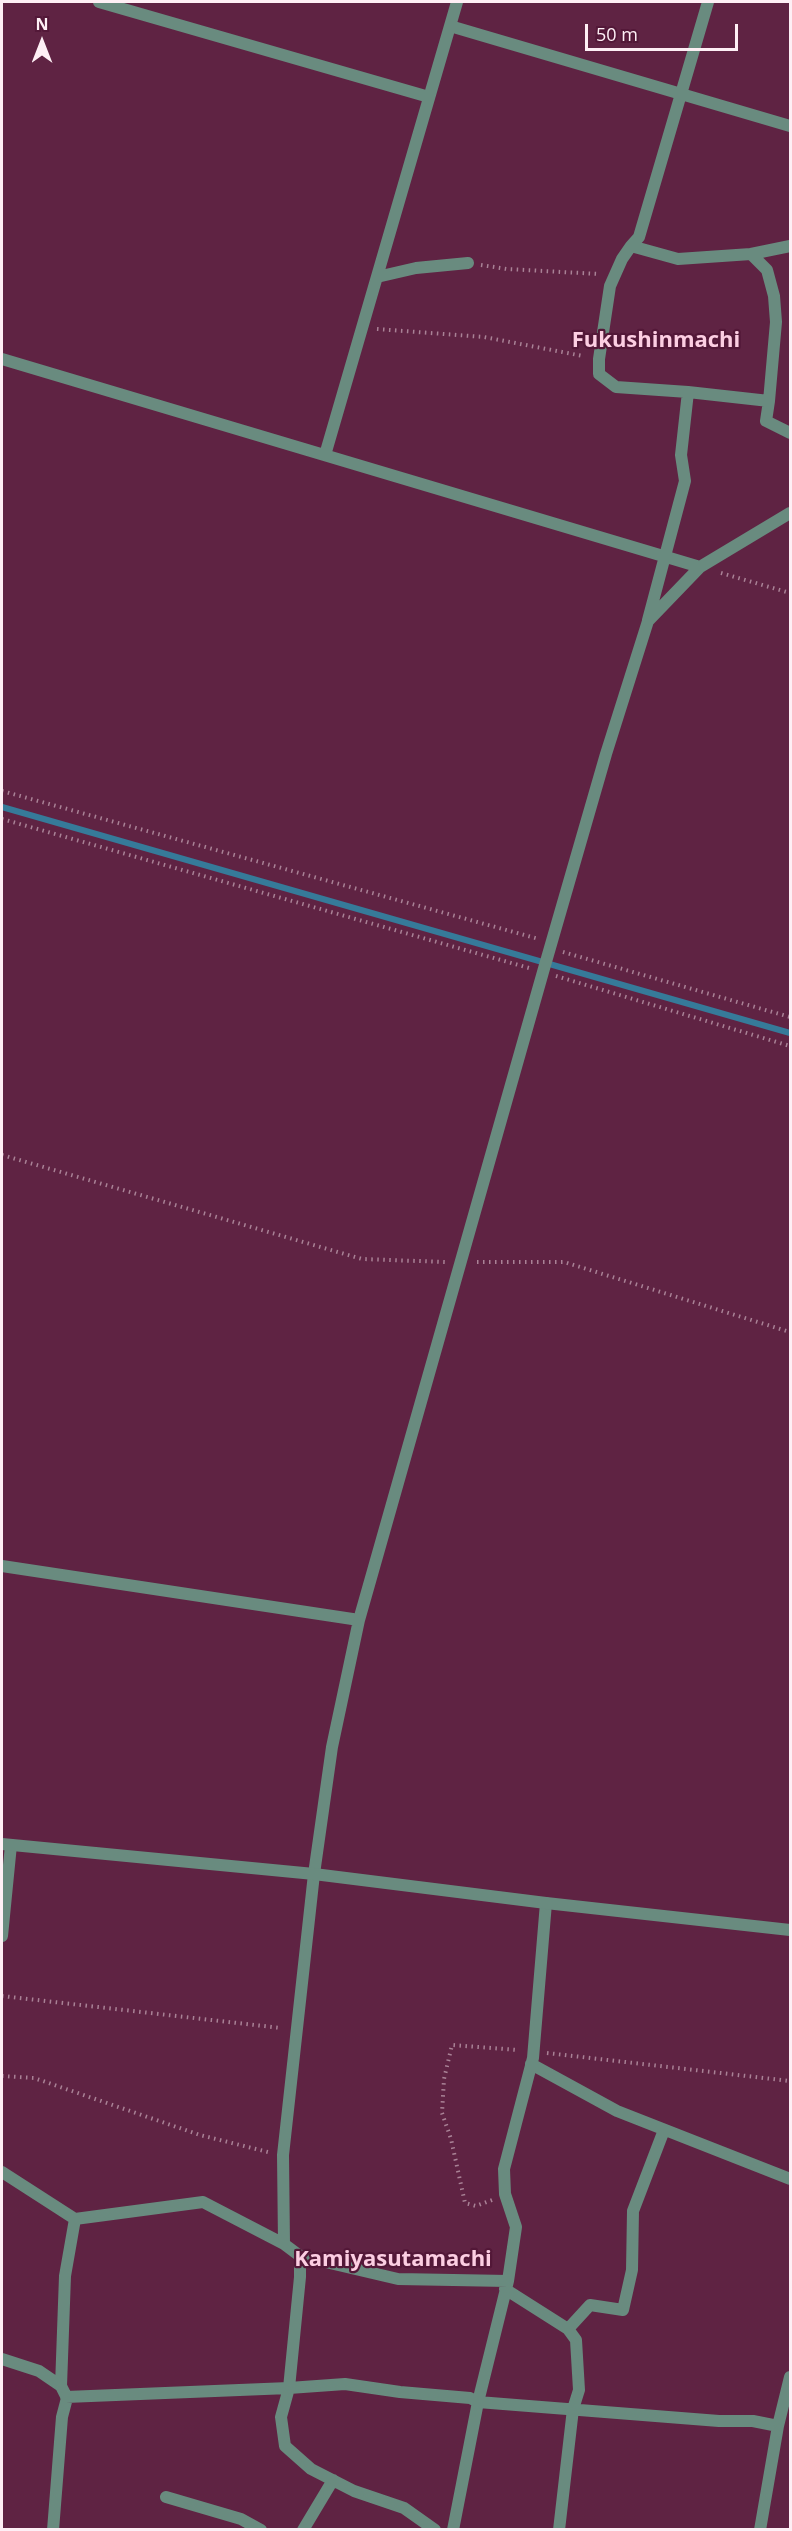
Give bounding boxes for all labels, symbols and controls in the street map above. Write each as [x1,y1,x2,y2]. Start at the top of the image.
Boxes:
north arrow [12,12,72,72]
scale bar [588,12,741,50]
text: N [35,13,49,35]
text: 50 m [596,22,638,46]
district label: Fukushinmachi [572,328,740,354]
district label: Kamiyasutamachi [294,2247,492,2273]

